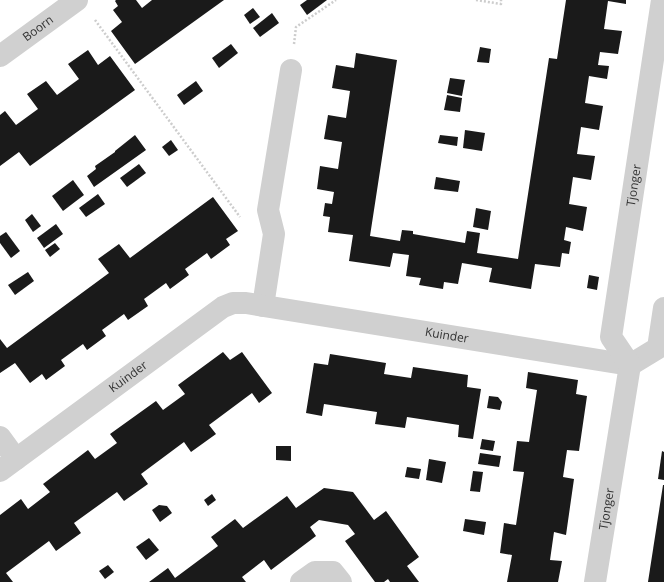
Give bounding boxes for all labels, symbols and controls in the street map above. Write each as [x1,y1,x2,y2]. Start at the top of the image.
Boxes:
street label: Boorn [19,11,57,45]
street label: Tjonger [622,163,645,208]
street label: Kuinder [424,323,470,347]
street label: Kuinder [105,356,151,396]
street label: Tjonger [595,486,618,531]

